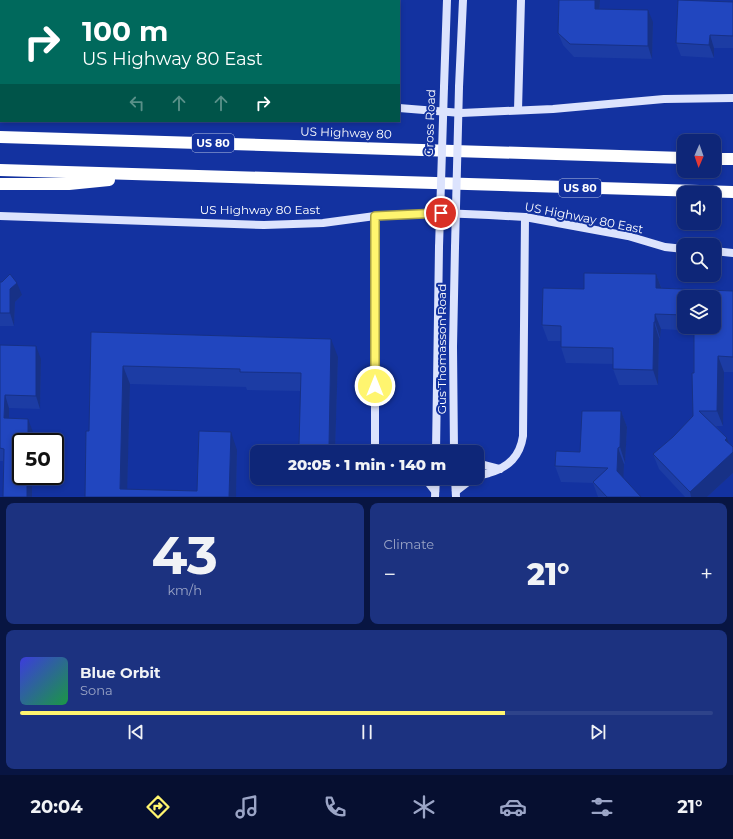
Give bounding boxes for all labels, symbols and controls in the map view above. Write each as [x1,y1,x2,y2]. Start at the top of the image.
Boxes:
text: 100 m [82,14,168,48]
icon: right [16,16,68,68]
text: US Highway 80 East [82,48,263,70]
street label: Gross Road [421,89,438,157]
icon: left [126,92,148,114]
icon: ahead [168,92,190,114]
icon: ahead [210,92,232,114]
icon: right [252,92,274,114]
street label: US Highway 80 [300,123,392,142]
road number: US 80 [192,134,234,152]
north arrow [677,134,721,178]
map controls [677,134,721,334]
road number: US 80 [559,179,601,197]
button: sound [677,186,721,230]
pin [424,196,458,230]
street label: US Highway 80 East [524,199,645,236]
street label: US Highway 80 East [200,202,320,217]
icon: arrive [430,202,452,224]
button: search [677,238,721,282]
street label: Gus Thomasson Road [434,284,449,414]
button: layers [677,290,721,334]
position arrow [354,365,396,407]
speed limit sign: 50 [12,433,64,485]
text: 20:05 · 1 min · 140 m [288,455,446,474]
text: 43 [152,524,218,587]
text: Climate [384,536,434,552]
text: 21° [527,556,570,593]
text: − [384,561,396,588]
text: + [700,561,713,588]
text: km/h [167,582,202,598]
text: Blue Orbit [80,663,160,682]
text: Sona [80,682,113,698]
icon: previous [125,721,147,743]
icon: pause [356,721,378,743]
icon: next [587,721,609,743]
icon: directions [144,793,172,821]
icon: music [233,793,261,821]
icon: phone [321,793,349,821]
icon: climate [410,793,438,821]
icon: car [499,793,527,821]
icon: filters [588,793,616,821]
text: 20:04 [30,796,83,818]
text: 21° [677,796,702,818]

